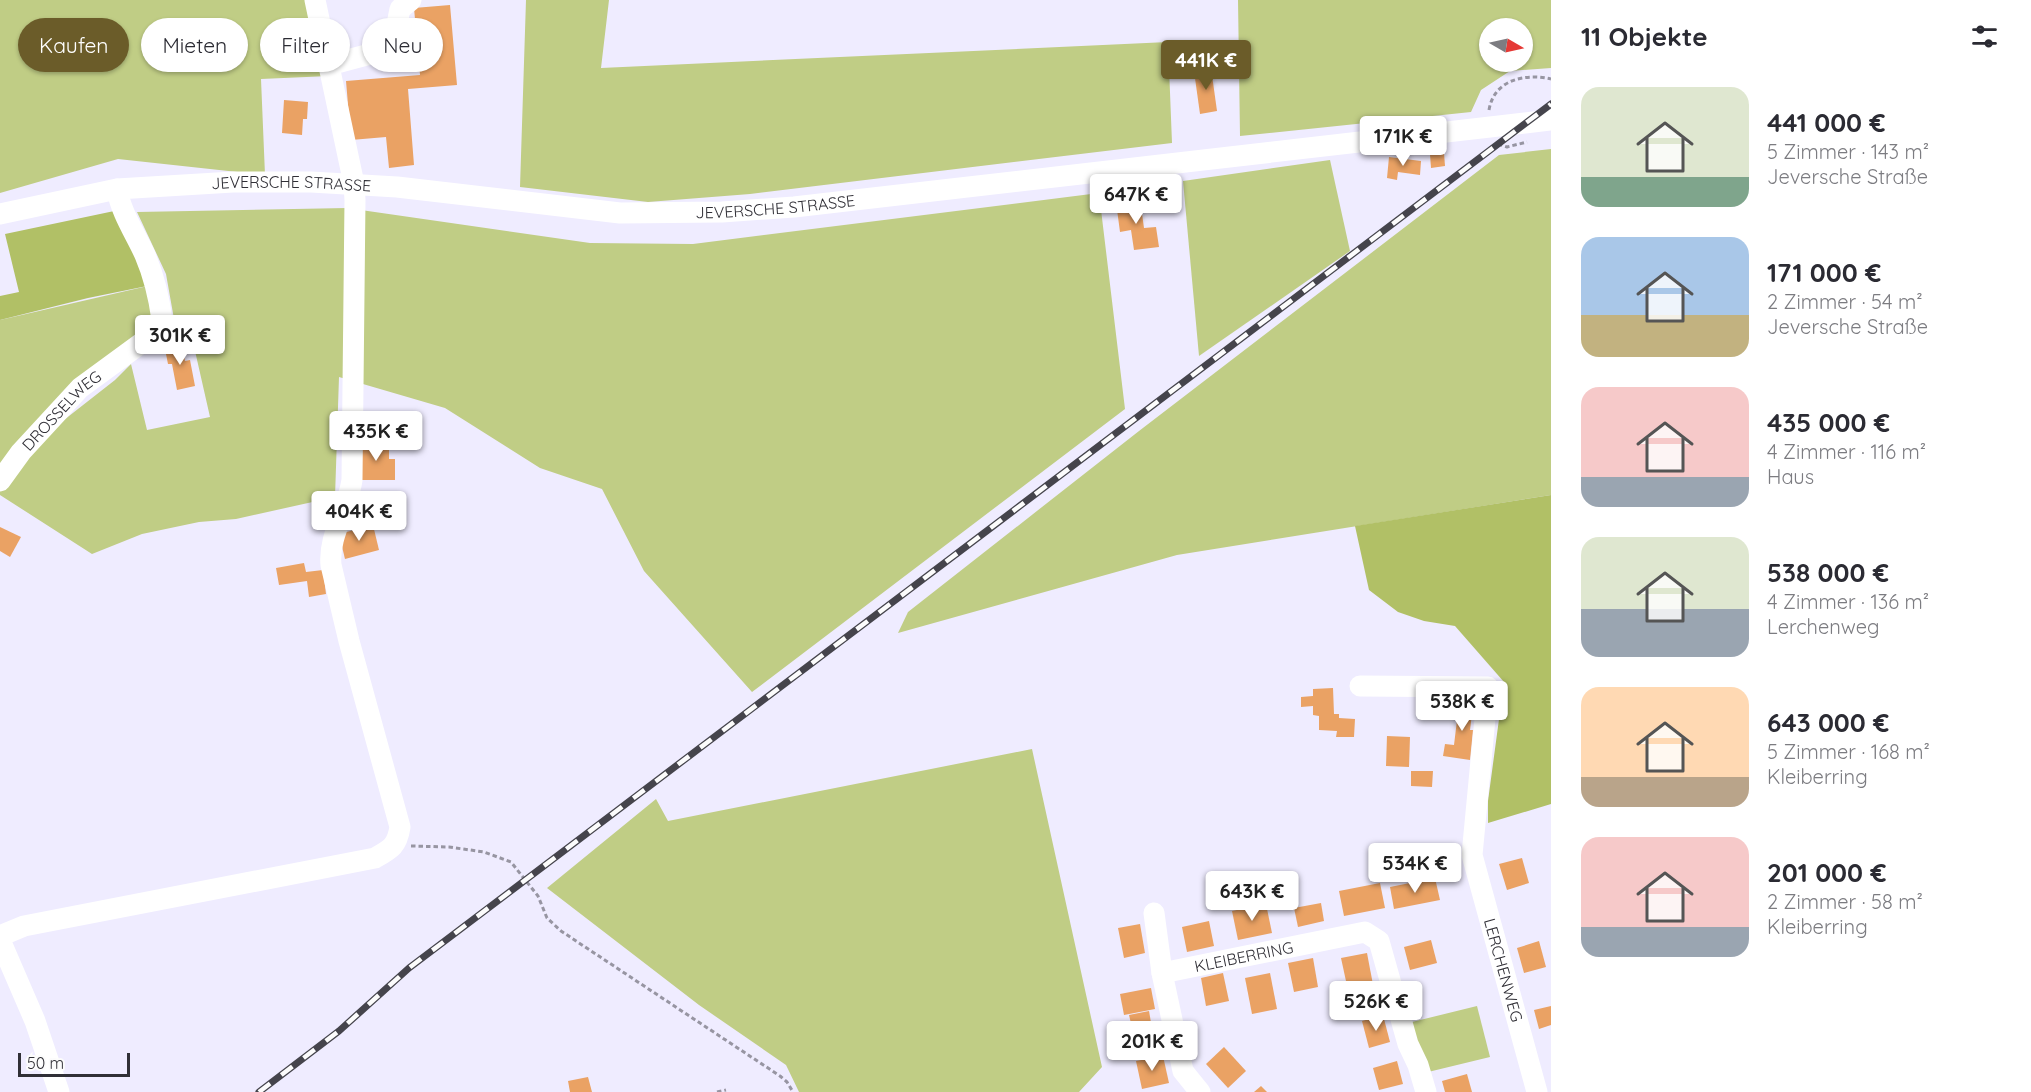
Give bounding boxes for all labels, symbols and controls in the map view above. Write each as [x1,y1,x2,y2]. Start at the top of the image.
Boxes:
chip: Kaufen [18,18,129,72]
chip: Mieten [141,18,248,72]
chip: Filter [260,18,350,72]
chip: Neu [362,18,443,72]
north arrow [1479,18,1533,72]
map controls [1479,18,1533,72]
text: 11 Objekte [1581,20,1708,53]
icon: filters [1968,20,2001,53]
pin: 441K € [1157,40,1255,91]
text: 441K € [1175,47,1237,72]
text: 441 000 € [1767,106,1886,139]
icon: home [1629,111,1701,183]
pin: 171K € [1354,116,1452,167]
text: 171K € [1374,123,1432,148]
text: 5 Zimmer · 143 m² [1767,139,1929,164]
text: Jeversche Straße [1767,164,1928,189]
street label: JEVERSCHE STRASSE [211,172,372,195]
pin: 647K € [1087,174,1185,225]
text: 647K € [1104,181,1168,206]
street label: JEVERSCHE STRASSE [695,190,856,222]
text: 171 000 € [1767,256,1881,289]
icon: home [1629,261,1701,333]
text: 2 Zimmer · 54 m² [1767,289,1922,314]
text: Jeversche Straße [1767,314,1928,339]
pin: 301K € [131,315,229,366]
text: 301K € [149,322,211,347]
street label: DROSSELWEG [17,366,105,455]
text: 435 000 € [1767,406,1890,439]
pin: 435K € [327,411,425,462]
icon: home [1629,411,1701,483]
text: 435K € [343,418,409,443]
text: 4 Zimmer · 116 m² [1767,439,1926,464]
text: Haus [1767,464,1814,489]
pin: 404K € [310,491,408,542]
text: 404K € [325,498,393,523]
text: 538 000 € [1767,556,1889,589]
icon: home [1629,561,1701,633]
text: 4 Zimmer · 136 m² [1767,589,1929,614]
text: Lerchenweg [1767,614,1880,639]
pin: 538K € [1413,681,1511,732]
text: 538K € [1430,688,1494,713]
text: 643 000 € [1767,706,1889,739]
icon: home [1629,711,1701,783]
text: 5 Zimmer · 168 m² [1767,739,1930,764]
text: Kleiberring [1767,764,1868,789]
pin: 534K € [1366,843,1464,894]
text: 534K € [1382,850,1448,875]
text: 201 000 € [1767,856,1887,889]
icon: home [1629,861,1701,933]
pin: 643K € [1203,871,1301,922]
text: 643K € [1220,878,1284,903]
text: 2 Zimmer · 58 m² [1767,889,1923,914]
text: Kleiberring [1767,914,1868,939]
street label: LERCHENWEG [1480,916,1527,1024]
street label: KLEIBERRING [1193,937,1295,976]
pin: 526K € [1327,981,1425,1032]
text: 526K € [1343,988,1409,1013]
pin: 201K € [1103,1021,1201,1072]
text: 201K € [1121,1028,1183,1053]
scale bar [18,1050,130,1078]
text: 50 m [27,1053,64,1073]

